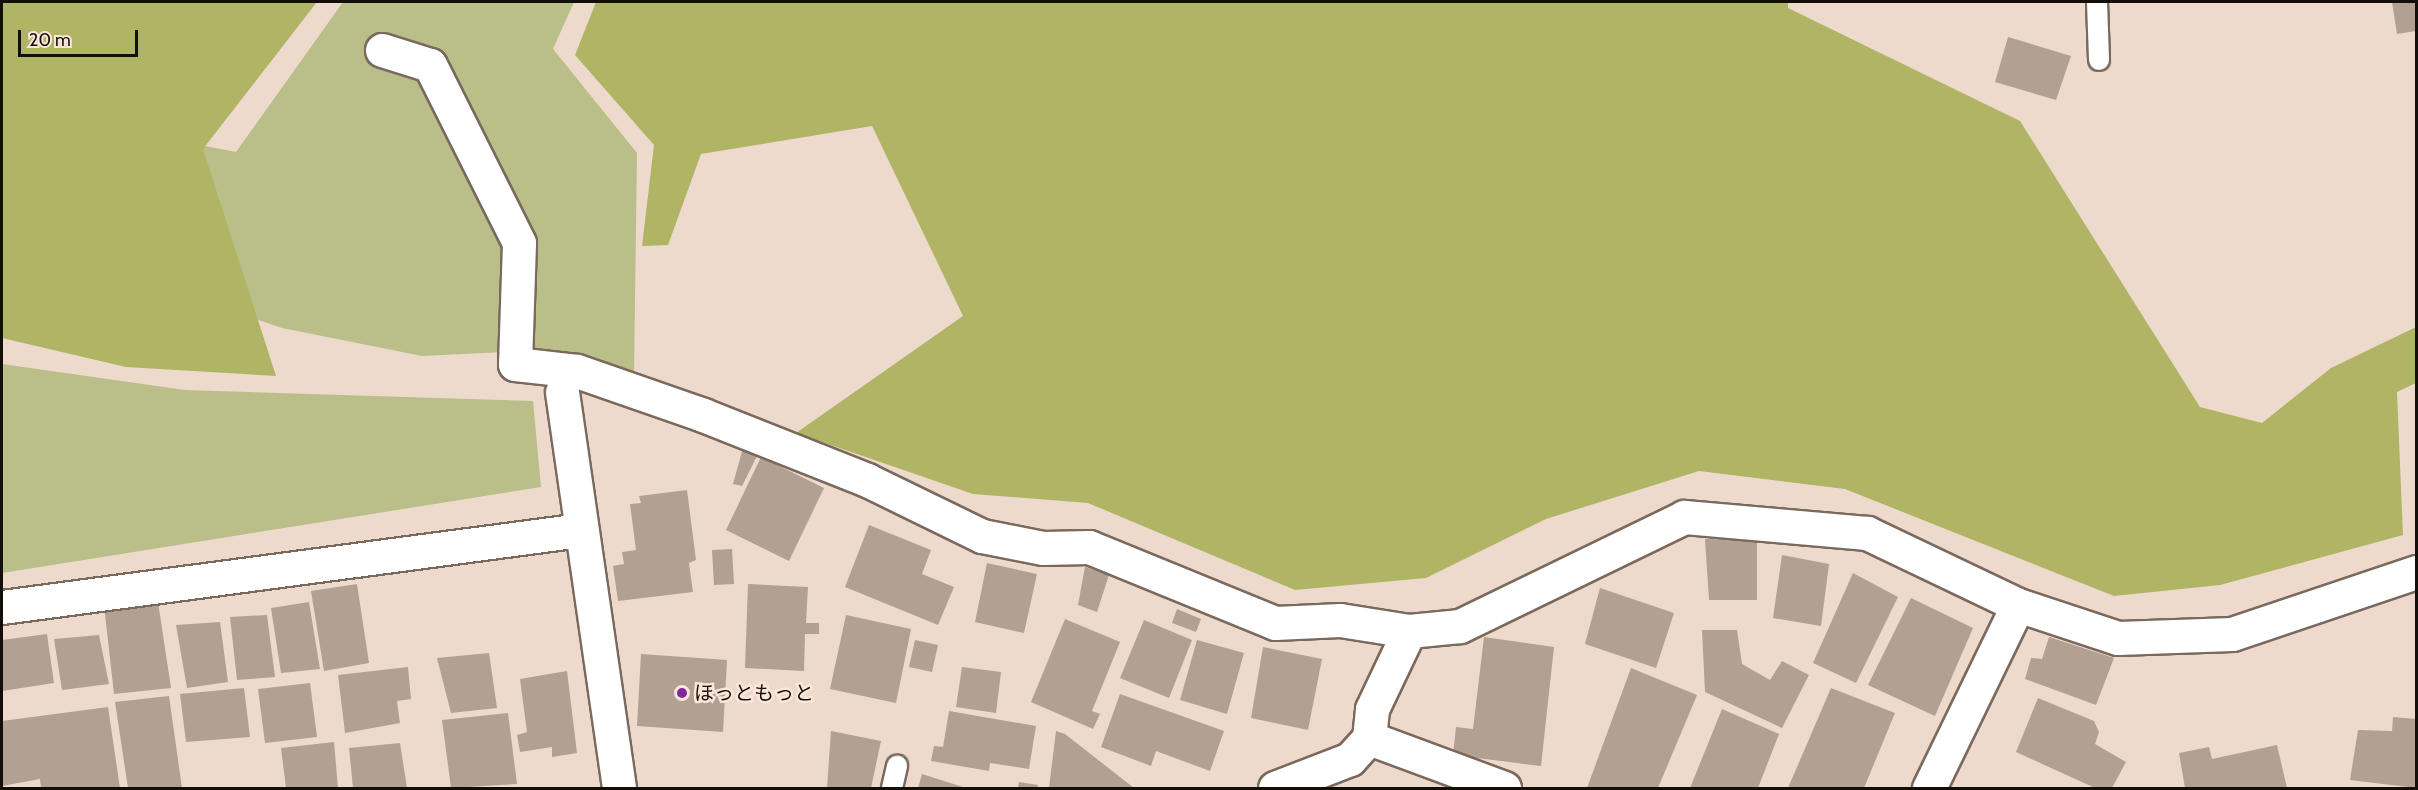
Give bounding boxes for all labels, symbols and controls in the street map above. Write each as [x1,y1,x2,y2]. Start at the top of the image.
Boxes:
scale bar [21,18,141,56]
text: 20 m [29,29,71,51]
place label: ほっともっと [694,681,814,705]
marker: ほっともっと [675,686,689,700]

